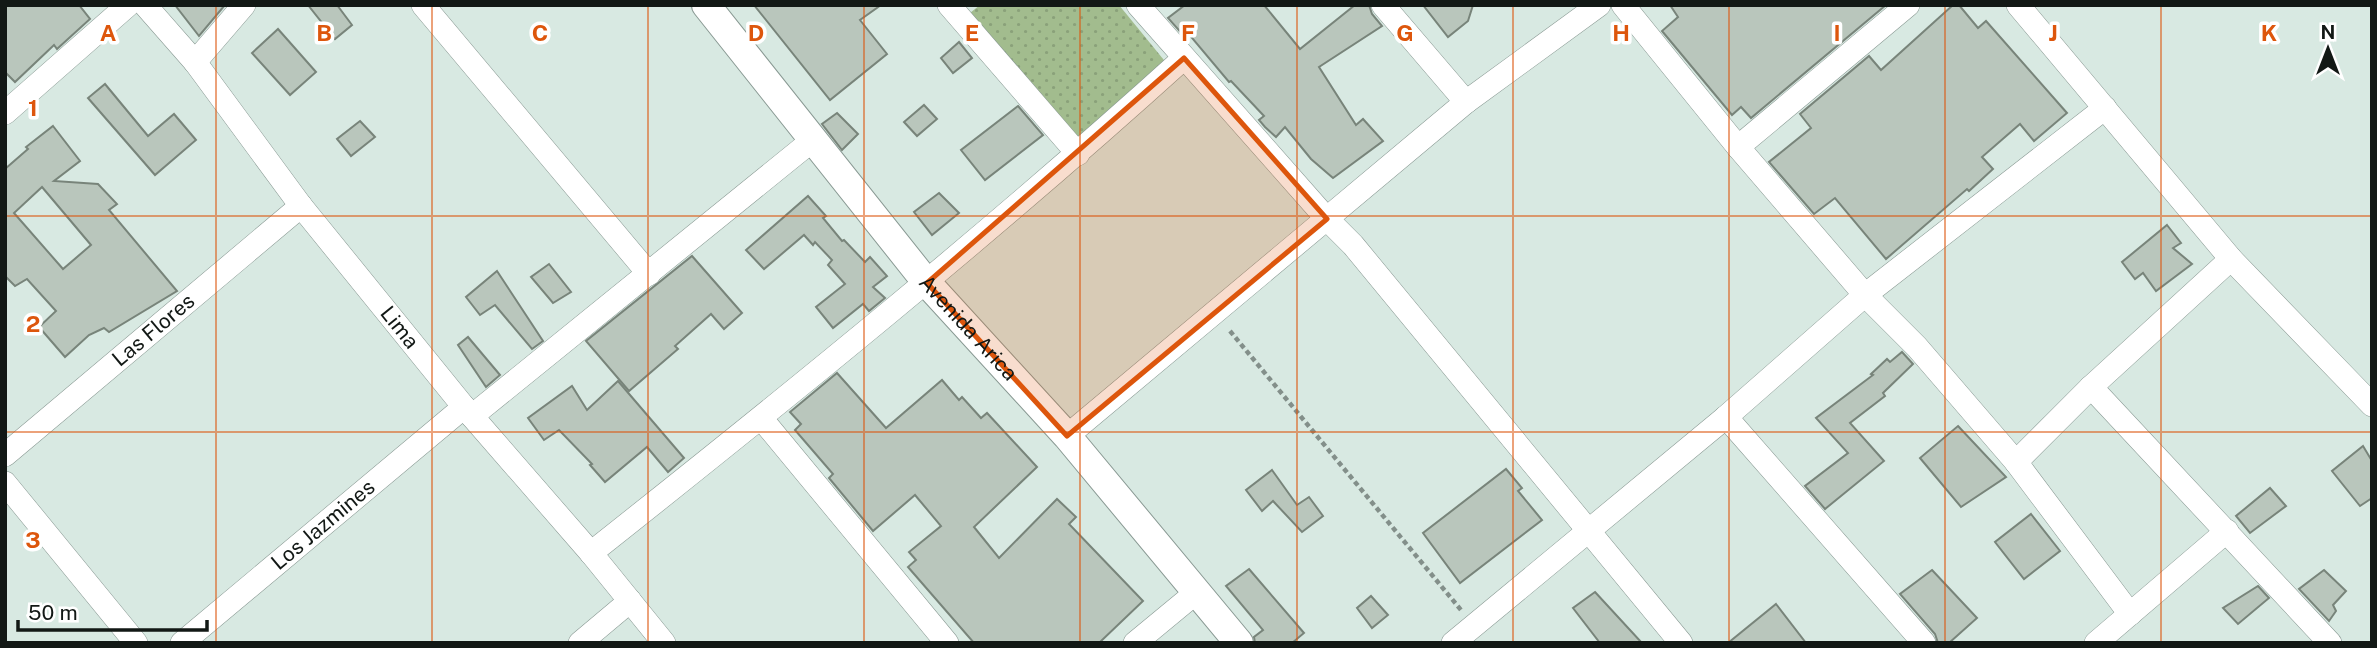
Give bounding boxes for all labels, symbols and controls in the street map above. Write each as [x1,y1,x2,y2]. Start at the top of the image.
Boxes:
north arrow [2293,14,2363,84]
text: A [100,19,117,46]
text: B [316,19,332,46]
text: C [532,19,548,46]
text: D [748,19,764,46]
text: E [965,19,979,46]
text: F [1181,19,1195,46]
text: G [1396,19,1414,46]
text: H [1612,19,1630,46]
text: I [1833,19,1841,46]
text: J [2048,19,2058,46]
text: K [2261,19,2277,46]
text: N [2321,21,2335,43]
text: 1 [28,94,38,121]
street label: Avenida Arica [914,270,1023,385]
street label: Las Flores [107,288,199,371]
street label: Lima [375,301,424,353]
text: 2 [26,310,40,337]
street label: Los Jazmines [266,474,380,575]
text: 3 [25,526,41,553]
scale bar [18,588,206,632]
text: 50 m [28,600,78,625]

